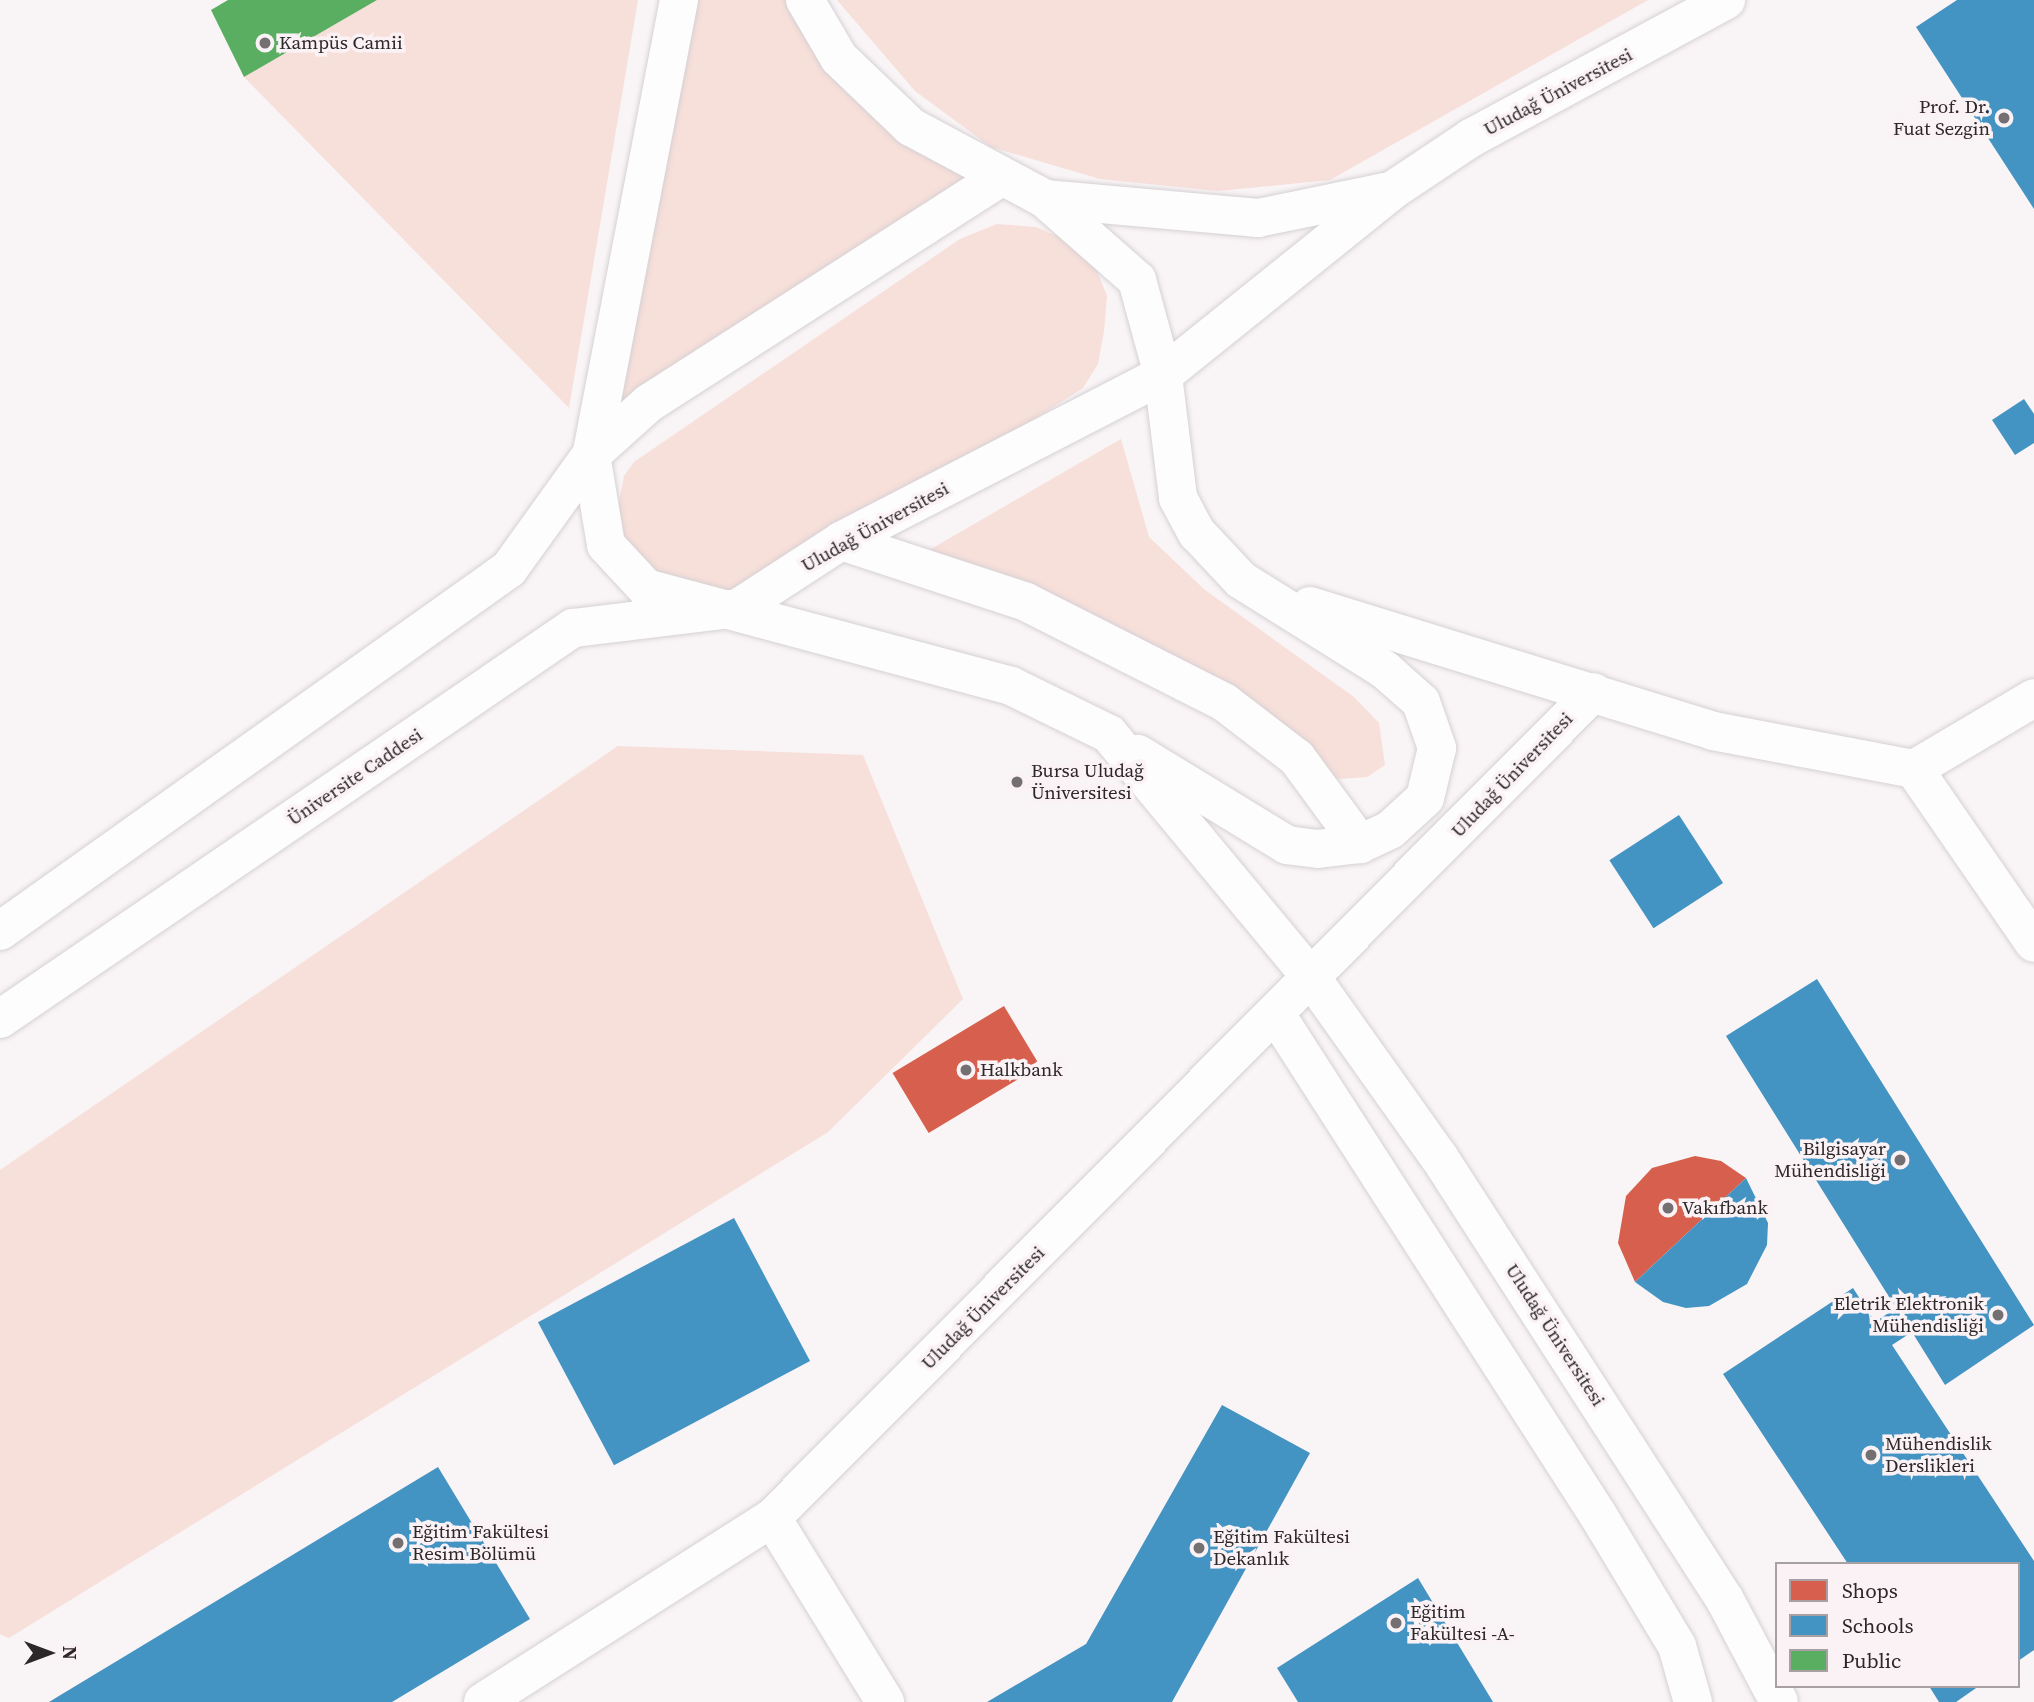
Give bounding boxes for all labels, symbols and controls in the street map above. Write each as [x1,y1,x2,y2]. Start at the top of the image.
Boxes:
place label: Kampüs Camii [279,32,403,54]
marker: Kampüs Camii [257,35,273,51]
street label: Uludağ Üniversitesi [1480,43,1636,141]
place label: Prof. Dr. Fuat Sezgin [1893,96,1990,140]
marker: Prof. Dr. Fuat Sezgin [1996,110,2012,126]
street label: Uludağ Üniversitesi [797,477,953,577]
street label: Uludağ Üniversitesi [1446,708,1578,842]
street label: Üniversite Caddesi [283,723,427,831]
place label: Bursa Uludağ Üniversitesi [1031,760,1144,804]
marker: Bursa Uludağ Üniversitesi [1009,774,1025,790]
place label: Halkbank [980,1059,1063,1081]
marker: Halkbank [958,1062,974,1078]
place label: Bilgisayar Mühendisliği [1774,1138,1886,1182]
marker: Bilgisayar Mühendisliği [1892,1152,1908,1168]
place label: Vakıfbank [1682,1197,1768,1219]
marker: Vakıfbank [1660,1200,1676,1216]
street label: Uludağ Üniversitesi [917,1242,1049,1374]
street label: Uludağ Üniversitesi [1500,1260,1610,1410]
place label: Eletrik Elektronik Mühendisliği [1833,1293,1984,1337]
marker: Eletrik Elektronik Mühendisliği [1990,1307,2006,1323]
place label: Mühendislik Derslikleri [1885,1433,1992,1477]
marker: Mühendislik Derslikleri [1863,1447,1879,1463]
place label: Eğitim Fakültesi Resim Bölümü [412,1521,549,1565]
place label: Eğitim Fakültesi Dekanlık [1213,1526,1350,1570]
marker: Eğitim Fakültesi Resim Bölümü [390,1535,406,1551]
marker: Eğitim Fakültesi Dekanlık [1191,1540,1207,1556]
legend [1775,1562,2020,1688]
text: Shops [1842,1576,1898,1605]
place label: Eğitim Fakültesi -A- [1410,1601,1515,1645]
text: Schools [1842,1611,1914,1640]
marker: Eğitim Fakültesi -A- [1388,1615,1404,1631]
north arrow [14,1618,84,1688]
text: N [57,1646,83,1660]
text: Public [1842,1646,1901,1675]

